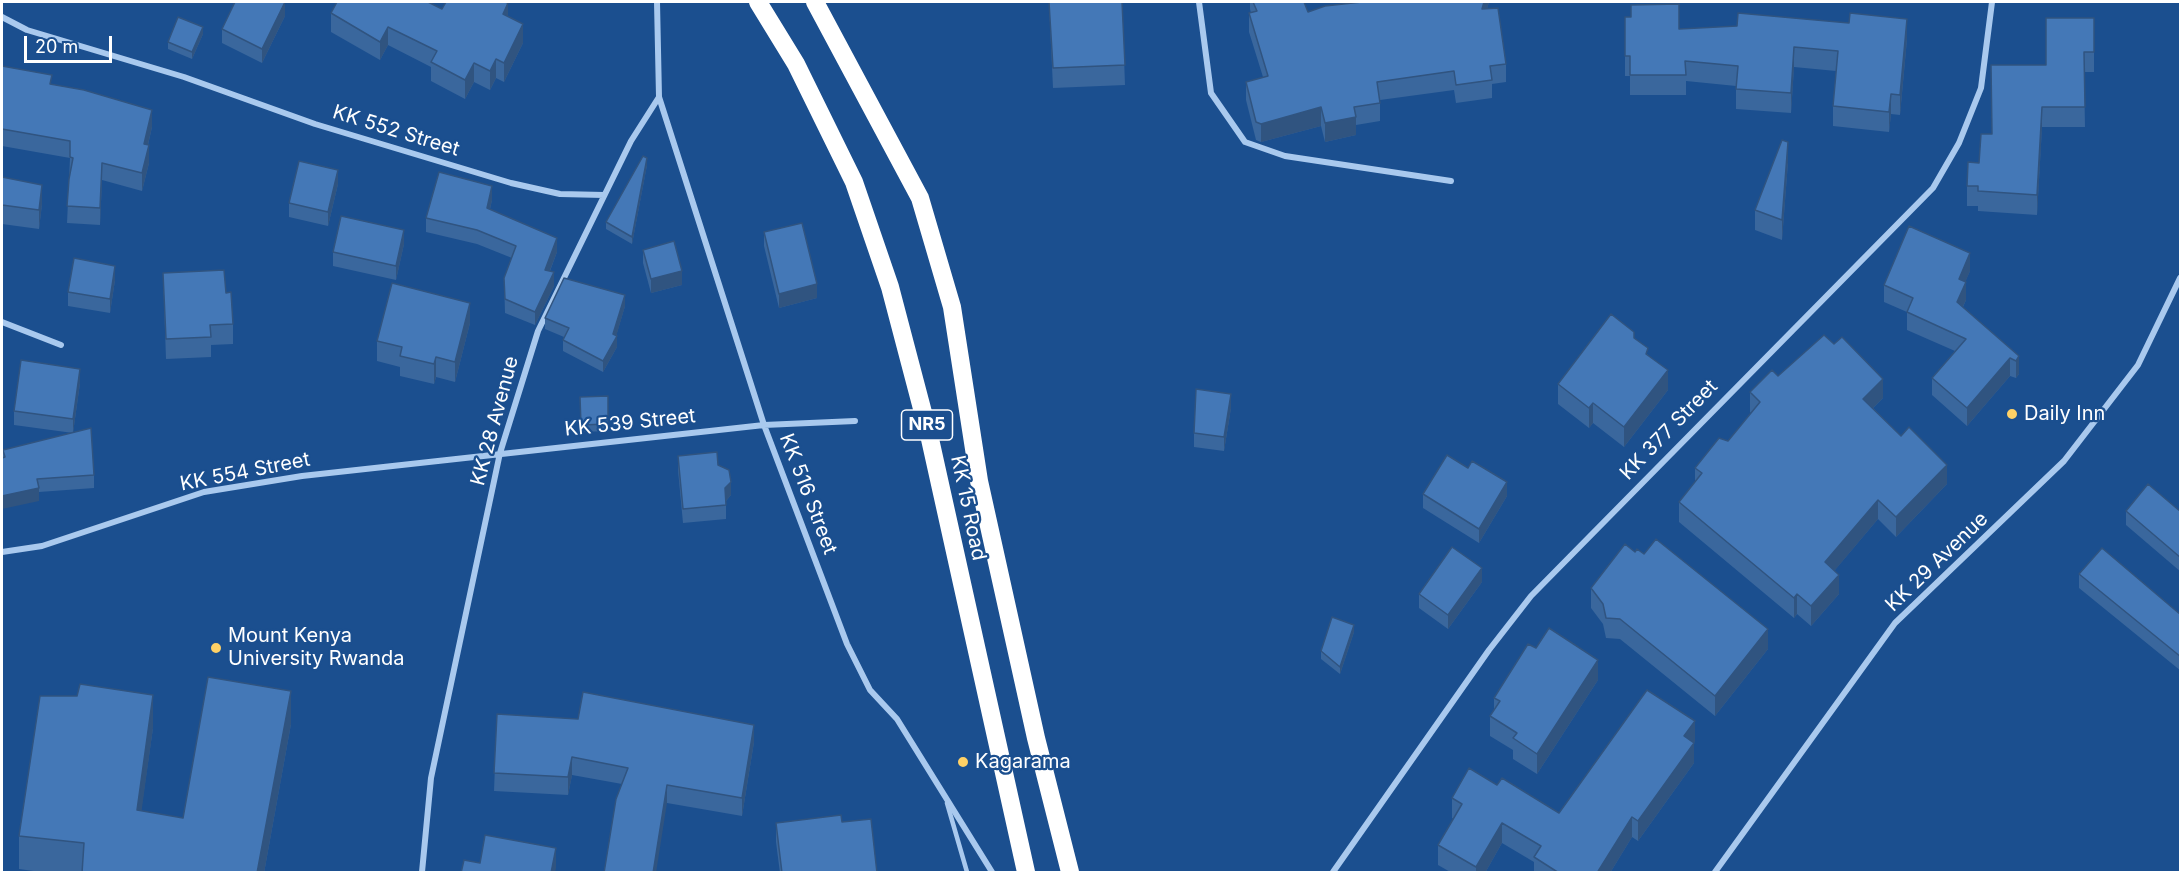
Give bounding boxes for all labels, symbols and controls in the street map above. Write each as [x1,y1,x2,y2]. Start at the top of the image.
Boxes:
scale bar [27,24,116,62]
text: 20 m [35,36,78,57]
street label: KK 552 Street [330,100,462,162]
street label: KK 28 Avenue [466,354,524,488]
street label: KK 377 Street [1615,375,1723,485]
place label: Daily Inn [2024,402,2105,426]
street label: KK 539 Street [563,404,697,442]
marker: Daily Inn [2005,407,2019,421]
road number: NR5 [902,410,952,440]
street label: KK 516 Street [774,430,842,558]
street label: KK 554 Street [178,448,312,496]
street label: KK 15 Road [945,453,991,563]
street label: KK 29 Avenue [1881,507,1993,617]
place label: Mount Kenya University Rwanda [228,624,405,671]
marker: Mount Kenya University Rwanda [209,641,223,655]
place label: Kagarama [975,750,1071,774]
marker: Kagarama [956,755,970,769]

